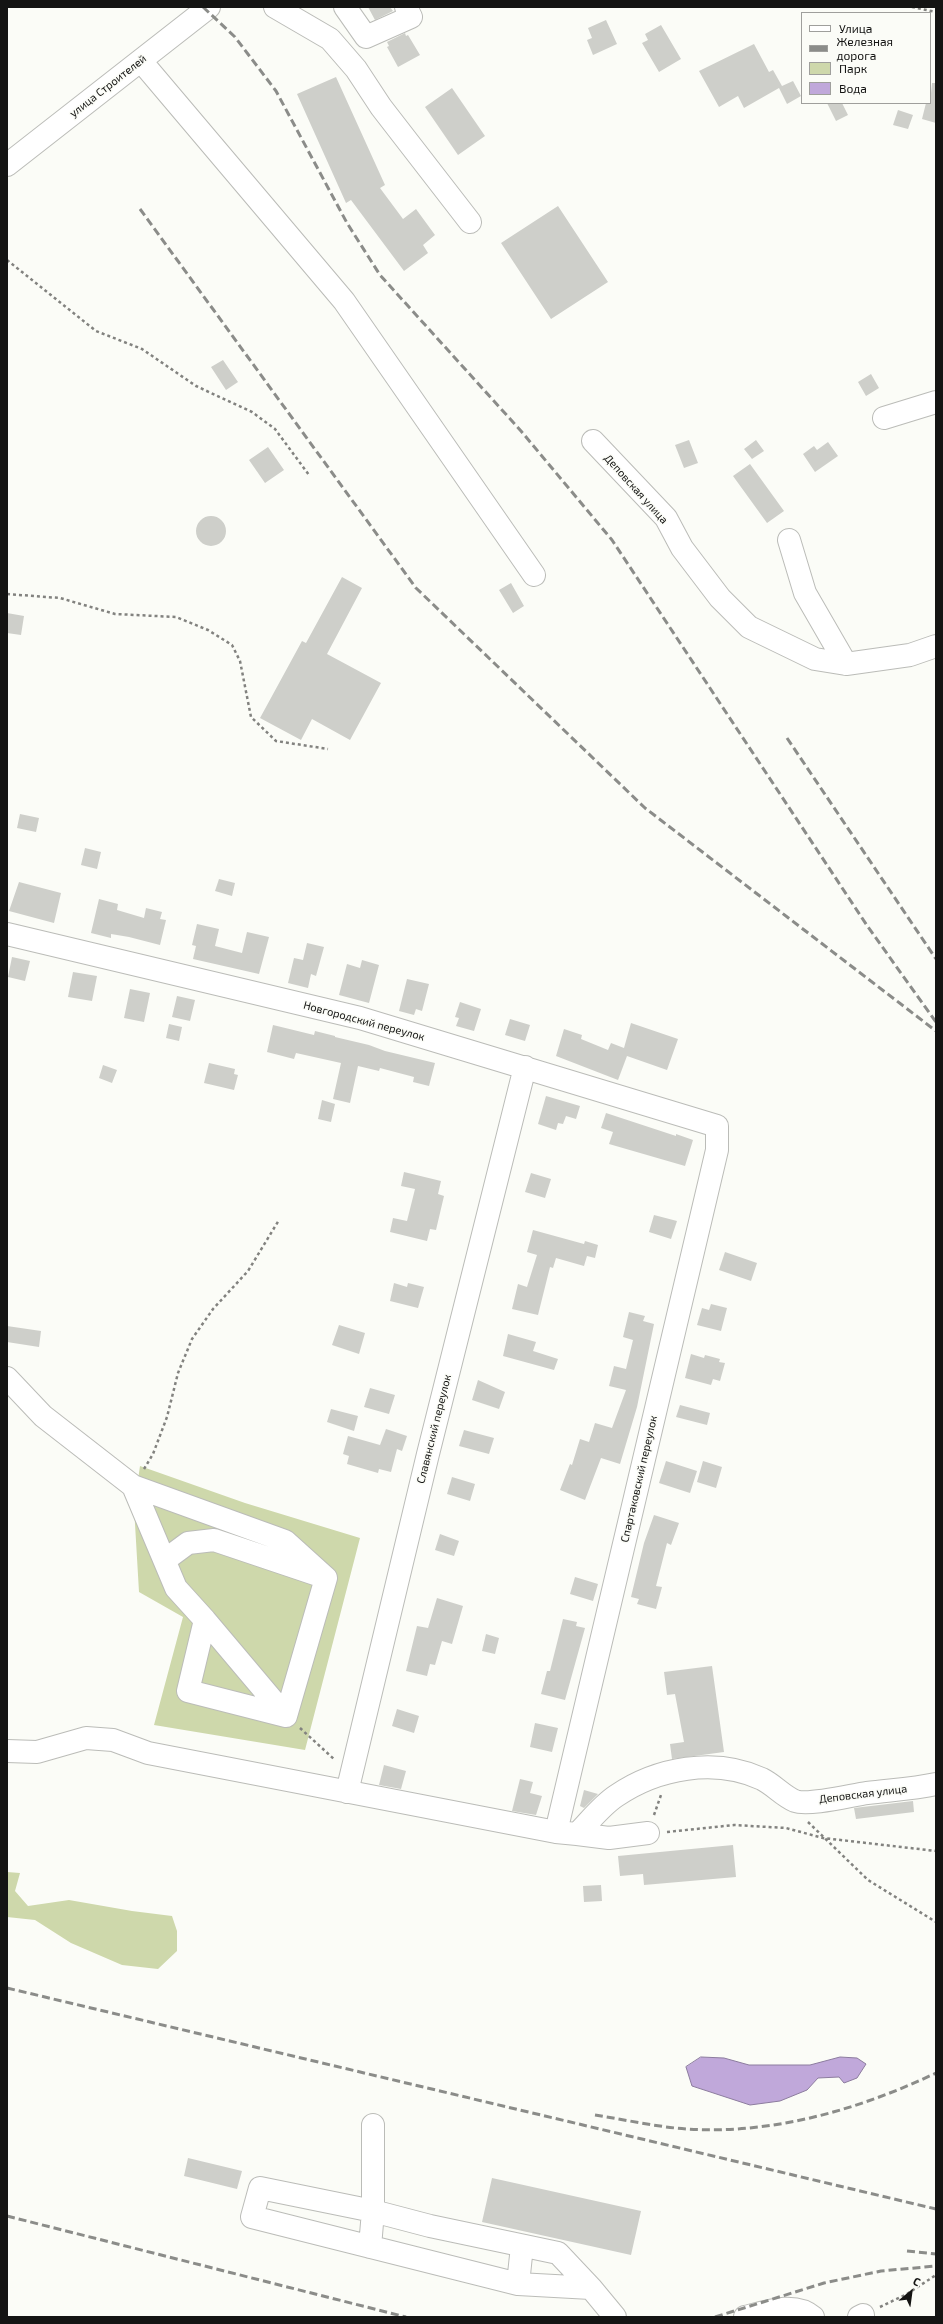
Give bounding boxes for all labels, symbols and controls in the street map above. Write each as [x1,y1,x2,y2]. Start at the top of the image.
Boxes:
legend [801,12,931,104]
text: Улица [839,21,872,35]
text: Железная дорога [836,34,893,62]
street label: улица Строителей [67,52,149,120]
text: Парк [839,61,867,75]
text: Вода [839,81,867,95]
street label: Деповская улица [601,452,671,526]
street label: Новгородский переулок [302,998,426,1044]
street label: Славянский переулок [414,1373,454,1485]
street label: Спартаковский переулок [618,1414,660,1544]
street label: Деповская улица [818,1782,908,1806]
north arrow [891,2272,931,2312]
text: С [911,2274,923,2288]

